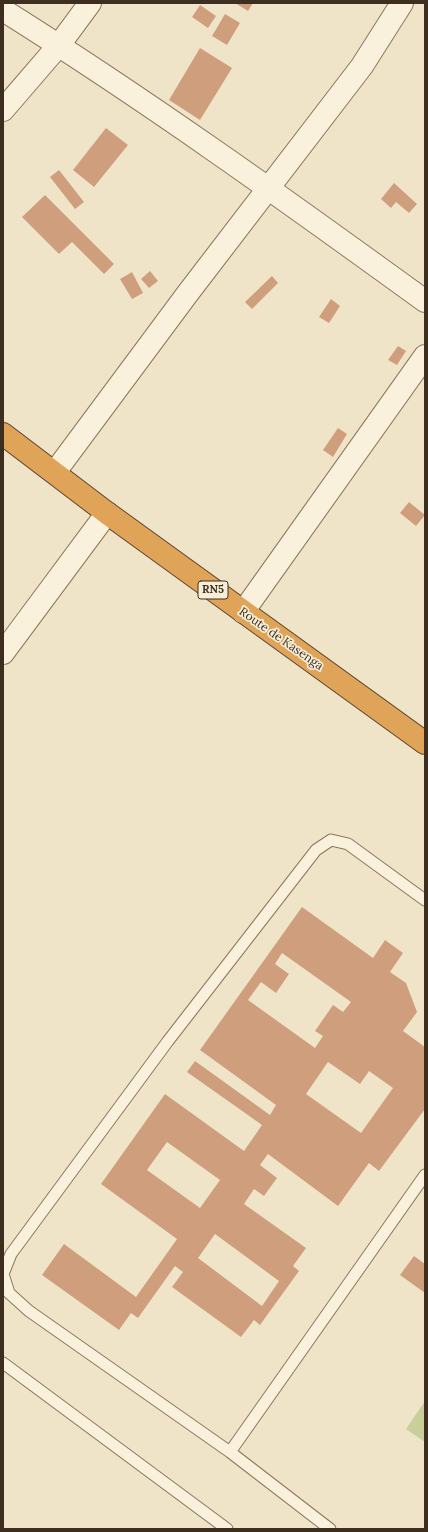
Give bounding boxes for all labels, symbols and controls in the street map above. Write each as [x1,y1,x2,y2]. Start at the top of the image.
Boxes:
road number: RN5 [198,581,228,599]
street label: Route de Kasenga [236,605,326,673]

